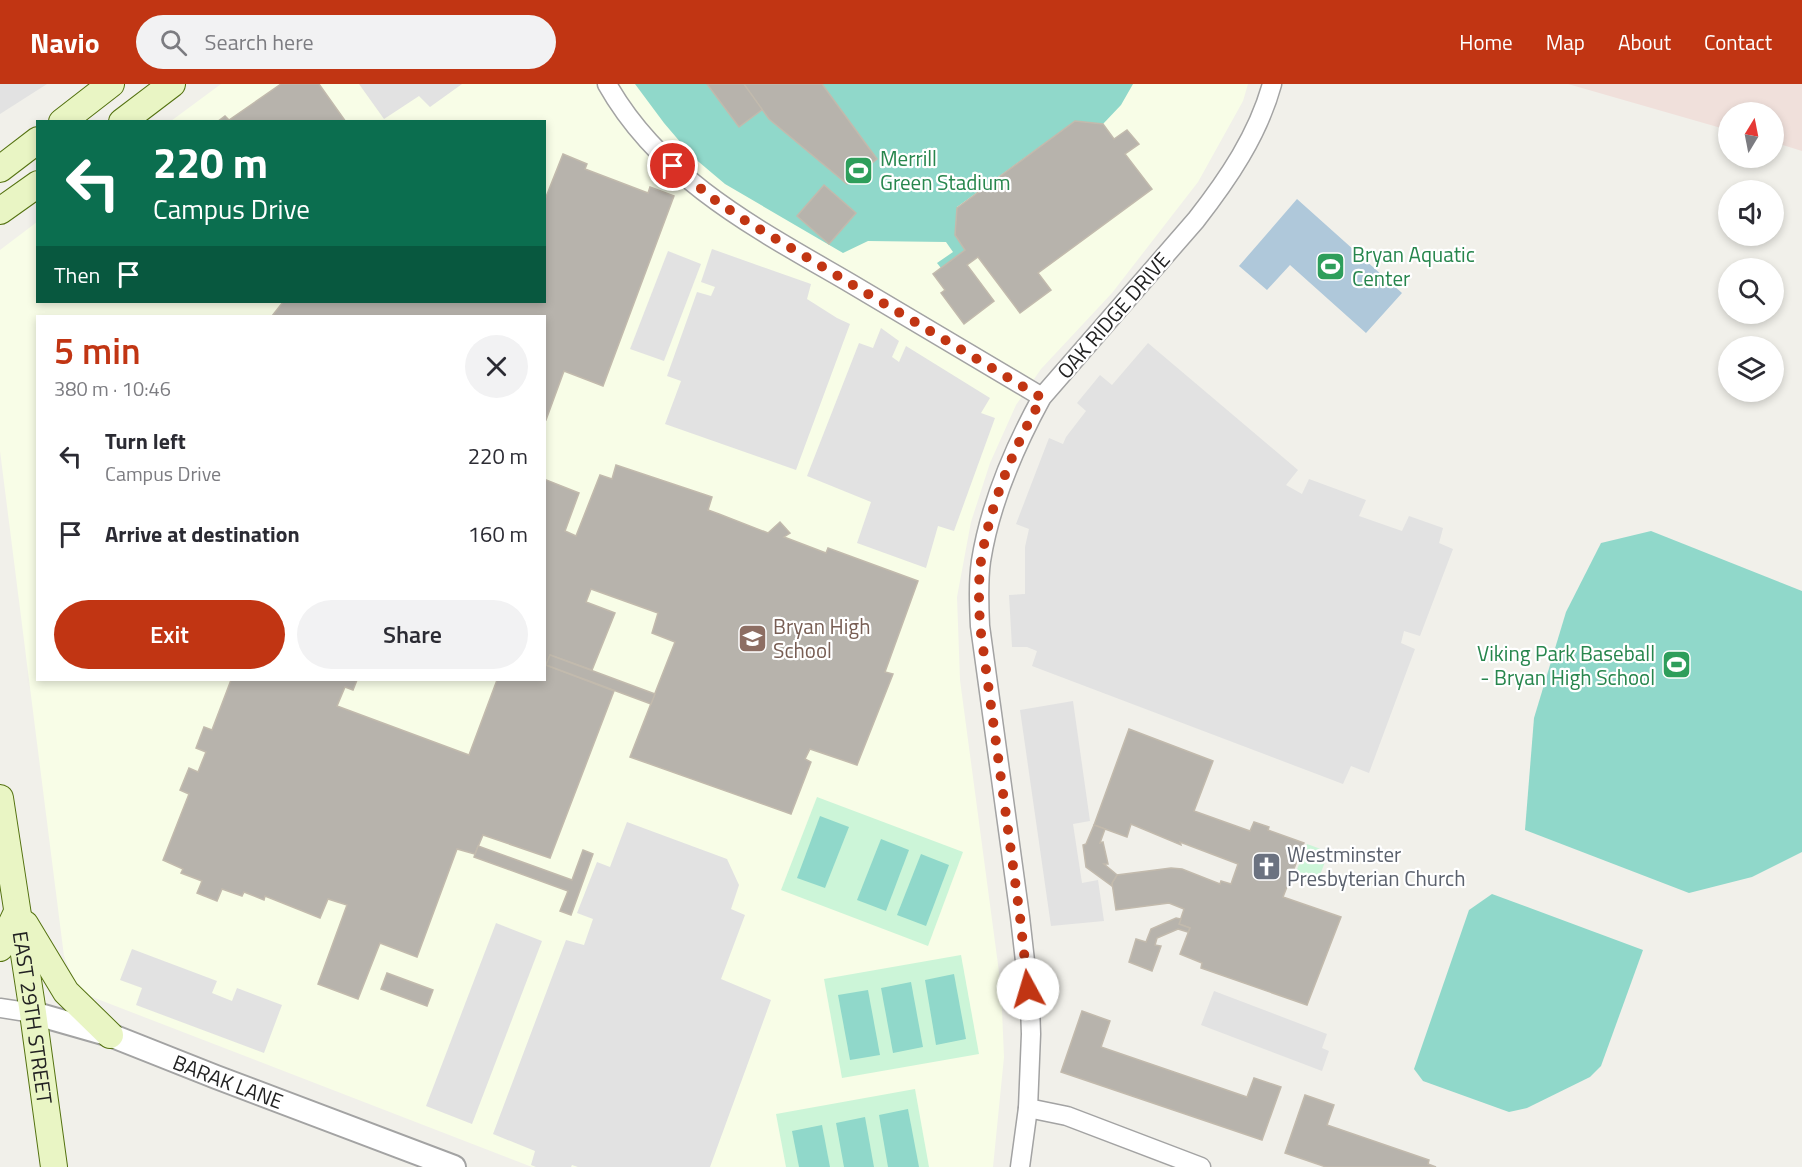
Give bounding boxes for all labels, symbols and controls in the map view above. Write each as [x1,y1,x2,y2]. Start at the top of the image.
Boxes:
search box [136,15,556,69]
text: Navio [30,21,100,64]
text: Search here [205,25,314,59]
icon: search [157,26,190,59]
text: Home [1459,26,1513,58]
text: Map [1546,26,1585,58]
text: About [1618,26,1671,58]
text: Contact [1704,26,1772,58]
north arrow [1718,102,1784,168]
map controls [1718,102,1784,402]
text: 220 m [153,130,268,194]
pin [647,140,698,191]
place label: Merrill Green Stadium [880,142,1011,198]
icon: left [54,144,132,222]
icon: arrive [656,149,689,182]
sports icon: Merrill Green Stadium [843,154,875,186]
button: sound [1718,180,1784,246]
text: Campus Drive [153,188,310,229]
place label: Bryan Aquatic Center [1352,238,1475,294]
street label: OAK RIDGE DRIVE [1049,245,1177,385]
sports icon: Bryan Aquatic Center [1315,250,1347,282]
text: Then [54,258,100,292]
icon: arrive [112,258,145,291]
button: search [1718,258,1784,324]
text: 5 min [54,323,141,378]
button: close [465,335,528,398]
button: layers [1718,336,1784,402]
text: 380 m · 10:46 [54,373,171,404]
text: Turn left [105,424,186,458]
text: 220 m [468,439,528,473]
icon: left [54,440,87,473]
text: Campus Drive [105,458,221,489]
text: Arrive at destination [105,517,300,551]
text: 160 m [468,517,528,551]
icon: arrive [54,518,87,551]
button: Exit [54,600,285,669]
button: Share [297,600,528,669]
place label: Bryan High School [773,610,870,666]
school or university icon: Bryan High School [736,622,768,654]
place label: Viking Park Baseball - Bryan High School [1477,637,1655,693]
sports icon: Viking Park Baseball - Bryan High School [1660,649,1692,681]
place label: Westminster Presbyterian Church [1287,838,1465,894]
church icon: Westminster Presbyterian Church [1250,850,1282,882]
street label: EAST 29TH STREET [5,929,61,1106]
position arrow [996,957,1060,1021]
street label: BARAK LANE [168,1046,288,1117]

